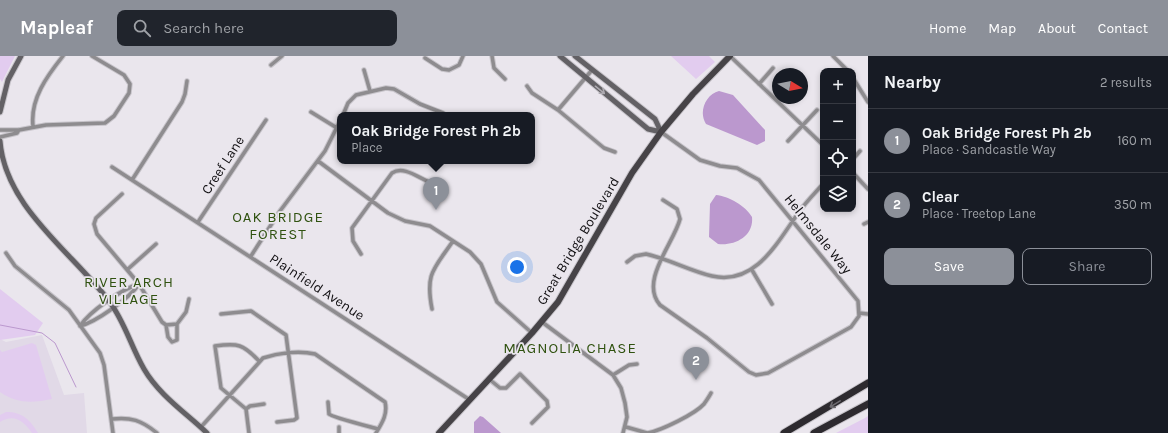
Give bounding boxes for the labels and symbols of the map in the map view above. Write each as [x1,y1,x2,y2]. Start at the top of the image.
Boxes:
north arrow [772,68,808,104]
one-way arrow [595,86,606,95]
street label: Creef Lane [198,133,248,197]
street label: Great Bridge Boulevard [533,174,623,308]
pin: 1 [423,177,449,210]
street label: Helmsdale Way [781,191,856,278]
district label: OAK BRIDGE FOREST [232,208,324,243]
street label: Plainfield Avenue [266,250,368,324]
your location [507,257,527,277]
district label: RIVER ARCH VILLAGE [84,273,174,308]
district label: MAGNOLIA CHASE [503,339,637,357]
pin: 2 [683,347,709,380]
one-way arrow [829,400,841,408]

